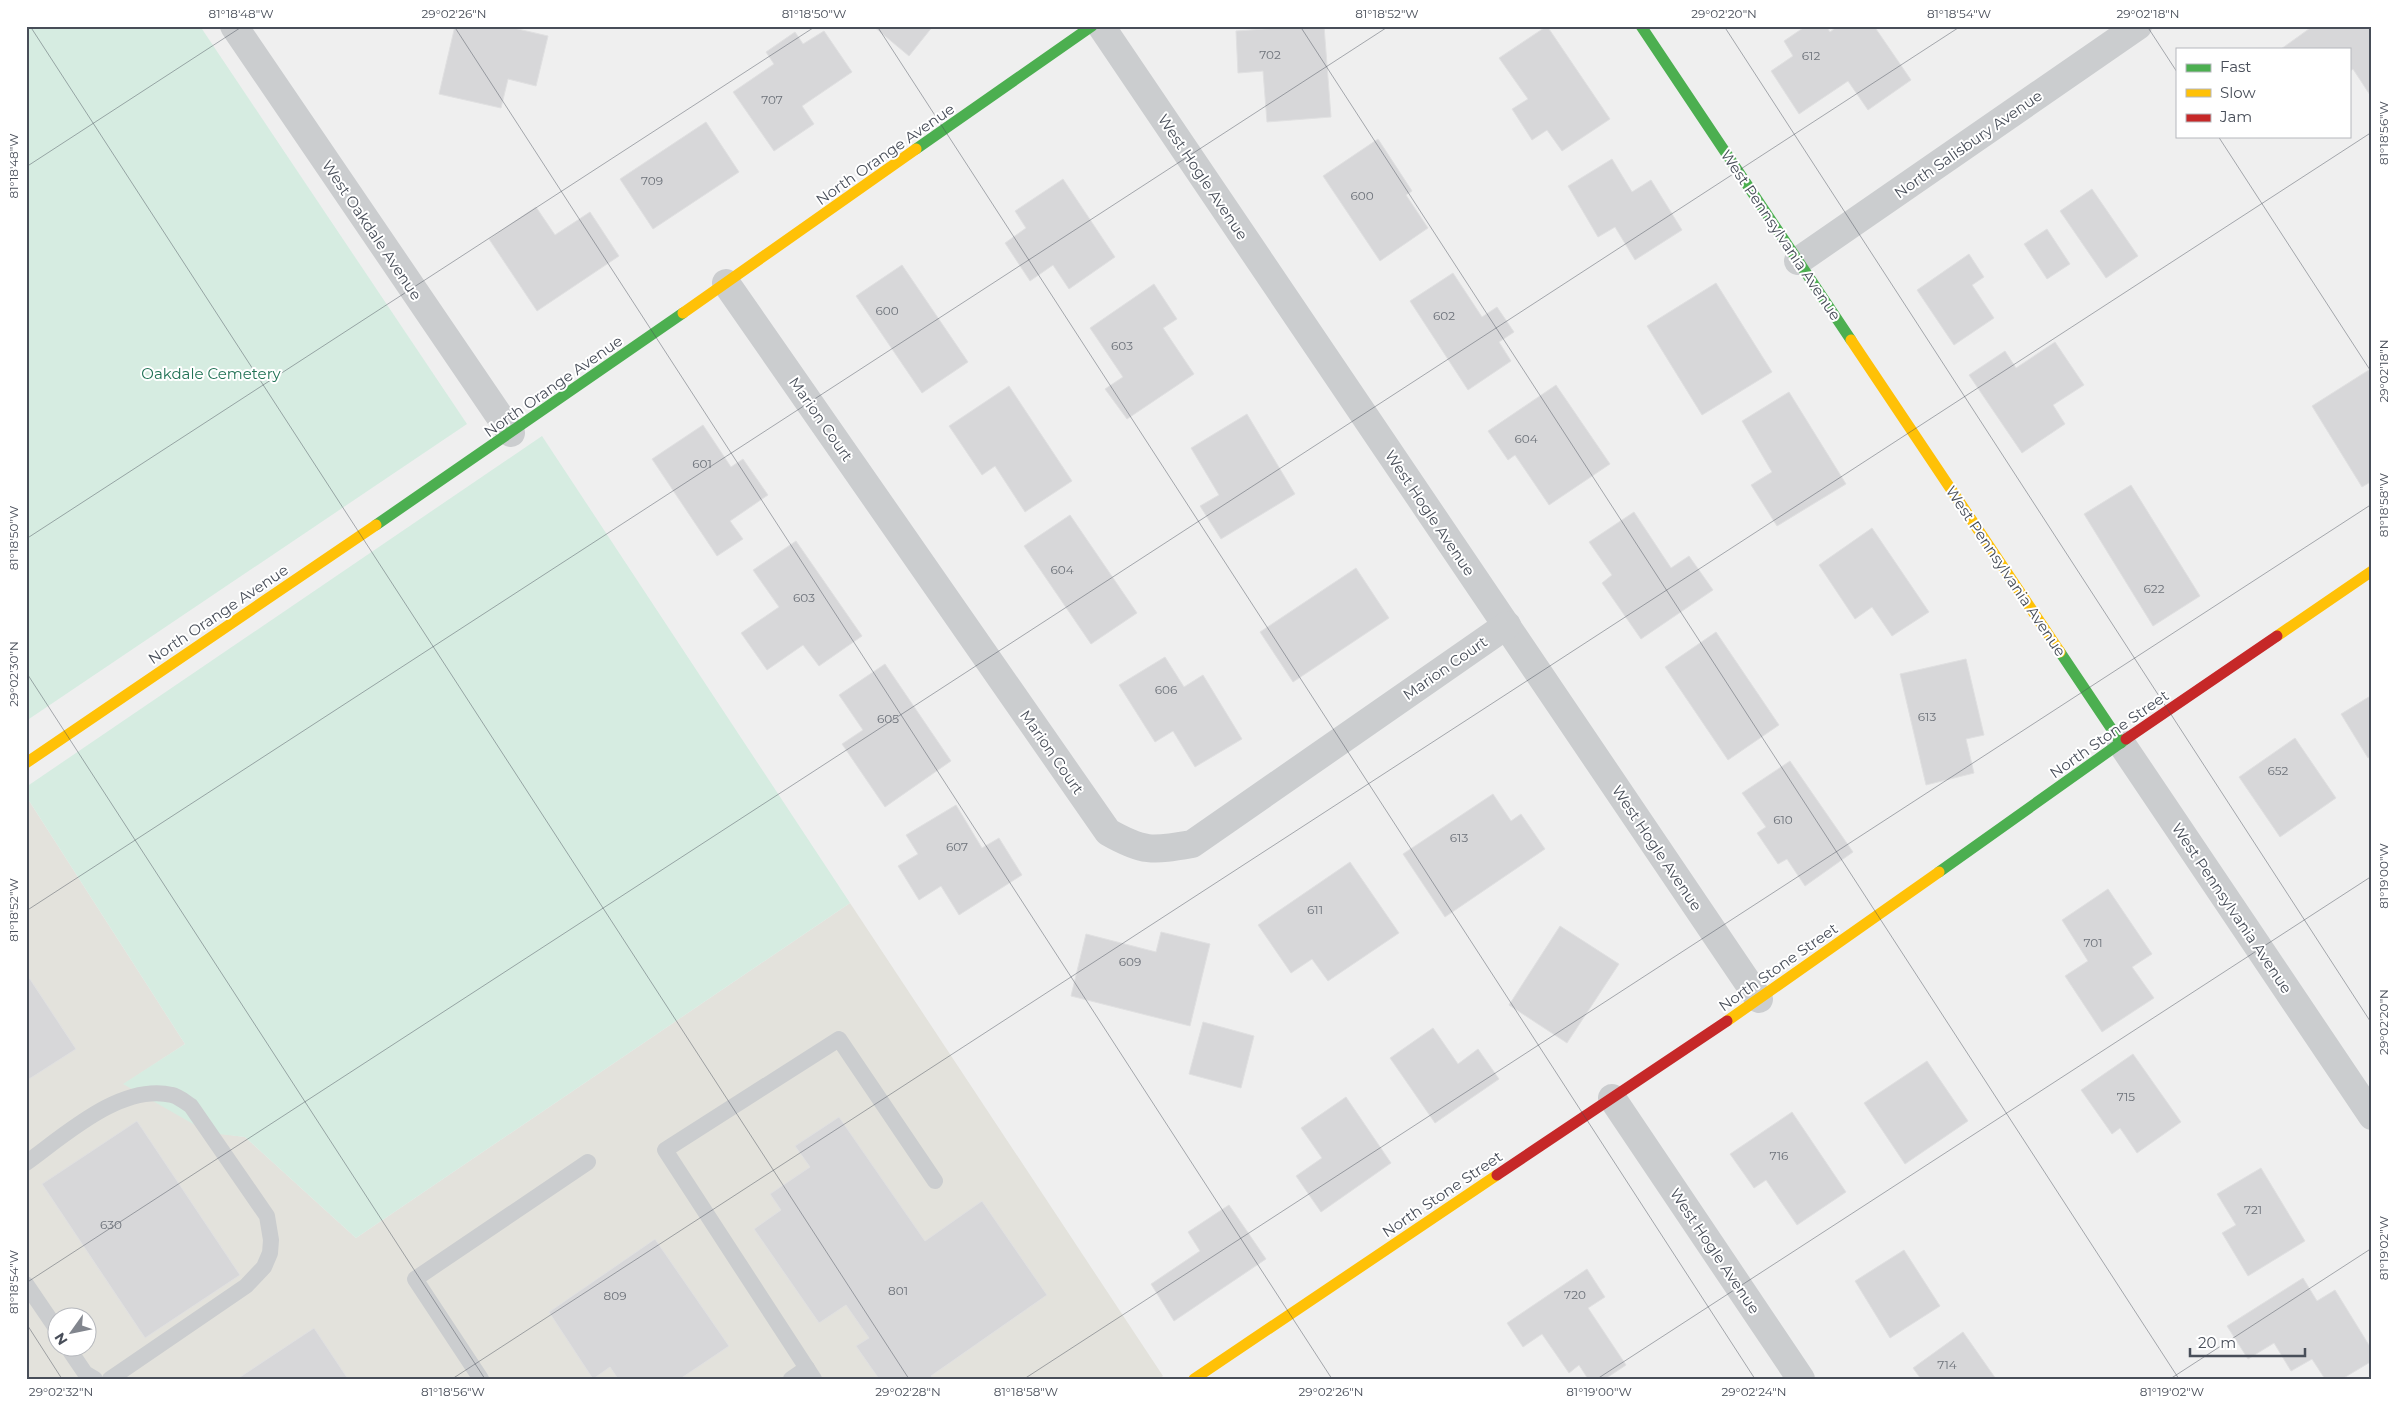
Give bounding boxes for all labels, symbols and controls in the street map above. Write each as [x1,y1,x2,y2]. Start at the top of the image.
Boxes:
text: 81°18'48"W [208,6,274,21]
text: 29°02'26"N [422,6,486,21]
text: 81°18'50"W [782,6,846,21]
text: 81°18'52"W [1355,6,1419,21]
text: 29°02'20"N [1691,6,1757,21]
text: 81°18'54"W [1927,6,1991,21]
text: 29°02'18"N [2116,6,2180,21]
house number: 702 [1259,47,1281,62]
house number: 612 [1802,48,1820,63]
legend [2176,48,2350,138]
text: Fast [2220,57,2251,76]
text: Slow [2220,83,2256,102]
street label: North Salisbury Avenue [1890,86,2046,202]
house number: 707 [761,92,783,107]
street label: North Orange Avenue [812,99,958,209]
text: 81°18'56"W [2376,101,2391,165]
text: Jam [2219,107,2252,126]
street label: West Hogle Avenue [1154,110,1252,244]
text: 81°18'48"W [6,133,21,199]
street label: West Pennsylvania Avenue [1717,146,1845,324]
street label: West Oakdale Avenue [318,156,426,304]
house number: 709 [641,173,663,188]
house number: 600 [1350,188,1374,203]
house number: 600 [875,303,899,318]
house number: 602 [1433,308,1455,323]
street label: North Orange Avenue [480,331,626,441]
house number: 603 [1111,338,1133,353]
text: 29°02'18"N [2376,339,2391,403]
park label: Oakdale Cemetery [141,364,282,383]
street label: Marion Court [785,373,857,465]
house number: 604 [1514,431,1538,446]
street label: West Hogle Avenue [1381,446,1479,580]
house number: 601 [692,456,712,471]
text: 81°18'58"W [2376,473,2391,537]
street label: West Pennsylvania Avenue [1942,482,2070,660]
text: 81°18'50"W [6,506,21,570]
street label: North Orange Avenue [144,560,292,668]
house number: 604 [1050,562,1074,577]
house number: 622 [2144,581,2165,596]
house number: 603 [793,590,815,605]
street label: Marion Court [1399,632,1491,704]
text: 29°02'30"N [6,641,21,707]
house number: 606 [1155,682,1177,697]
street label: North Stone Street [2046,686,2172,782]
street label: Marion Court [1016,706,1088,798]
house number: 613 [1918,709,1936,724]
house number: 605 [877,711,899,726]
house number: 652 [2268,763,2289,778]
street label: West Hogle Avenue [1608,781,1706,915]
house number: 610 [1773,812,1793,827]
street label: West Pennsylvania Avenue [2168,819,2296,997]
house number: 613 [1450,830,1468,845]
house number: 607 [946,839,968,854]
text: 81°19'00"W [2376,843,2391,909]
text: 81°18'52"W [6,878,21,942]
house number: 611 [1307,902,1323,917]
street label: North Stone Street [1715,919,1841,1015]
house number: 701 [2083,935,2103,950]
house number: 609 [1119,954,1141,969]
text: 29°02'20"N [2376,989,2391,1055]
house number: 715 [2117,1089,2135,1104]
street label: North Stone Street [1378,1147,1506,1241]
house number: 716 [1770,1148,1788,1163]
street label: West Hogle Avenue [1666,1184,1764,1318]
house number: 721 [2244,1202,2262,1217]
text: 81°19'02"W [2376,1216,2391,1280]
house number: 630 [100,1217,122,1232]
text: 81°18'54"W [6,1250,21,1314]
house number: 801 [888,1283,908,1298]
house number: 720 [1564,1287,1586,1302]
house number: 809 [604,1288,626,1303]
north arrow [48,1308,98,1358]
scale bar [2190,1325,2306,1357]
text: N [50,1329,72,1349]
text: 20 m [2198,1333,2236,1352]
house number: 714 [1937,1357,1957,1372]
text: 29°02'32"N [29,1384,93,1399]
text: 81°18'56"W [421,1384,485,1399]
text: 29°02'28"N [875,1384,941,1399]
text: 81°18'58"W [994,1384,1058,1399]
text: 29°02'26"N [1299,1384,1363,1399]
text: 81°19'00"W [1566,1384,1632,1399]
text: 29°02'24"N [1721,1384,1787,1399]
text: 81°19'02"W [2140,1384,2204,1399]

